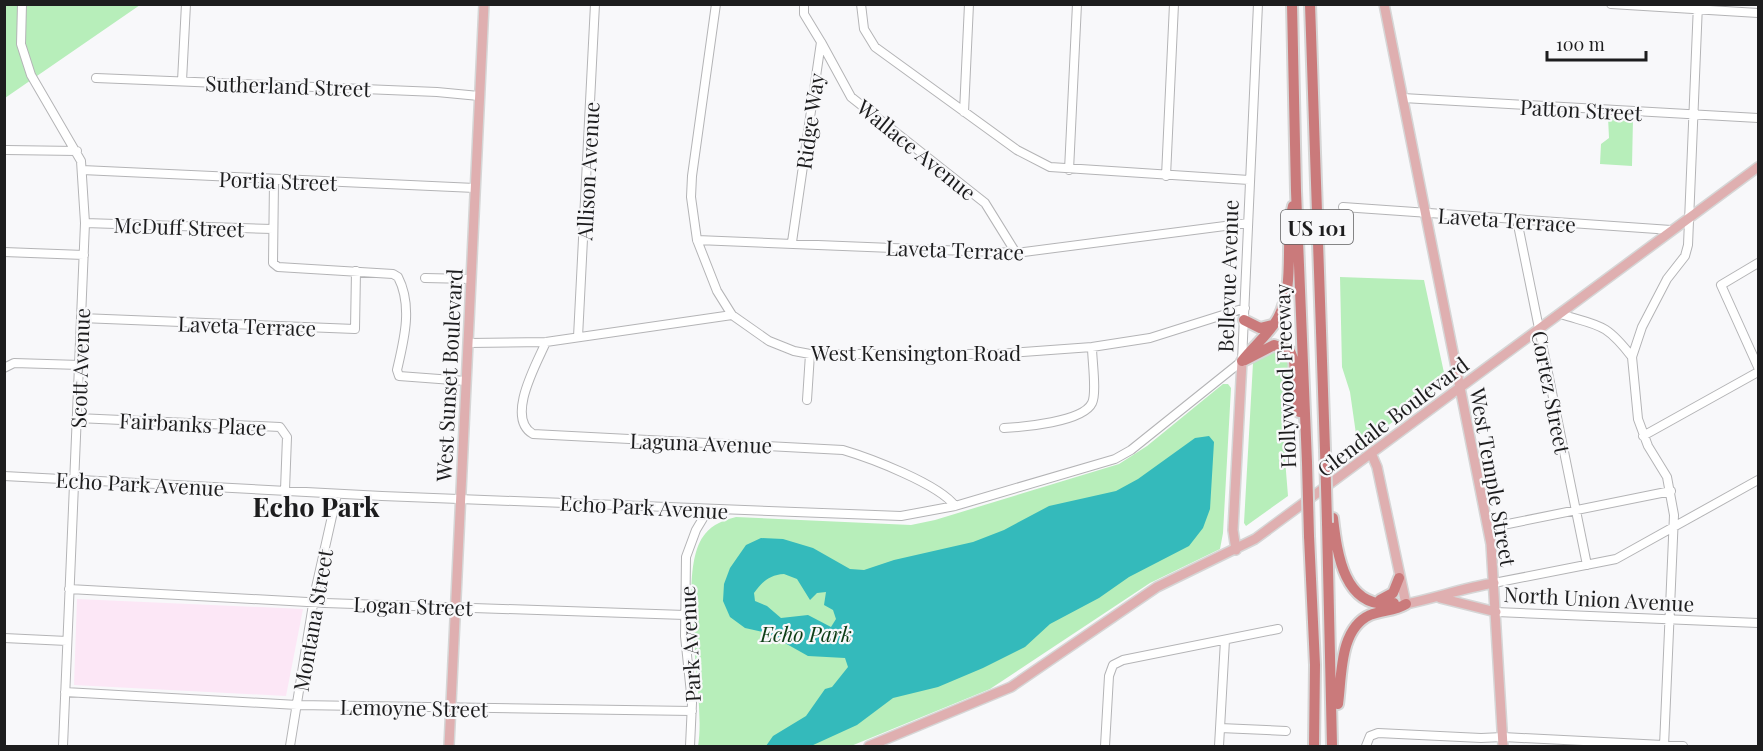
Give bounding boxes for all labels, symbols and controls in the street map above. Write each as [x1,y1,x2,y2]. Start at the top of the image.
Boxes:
scale bar [1547,24,1646,62]
text: 100 m [1556,32,1605,56]
street label: Sutherland Street [205,68,372,102]
street label: Ridge Way [788,71,830,171]
street label: Wallace Avenue [851,92,982,206]
street label: Patton Street [1519,92,1643,126]
street label: Allison Avenue [569,101,605,242]
street label: Portia Street [218,164,338,196]
street label: Bellevue Avenue [1210,199,1244,353]
street label: Laveta Terrace [1437,200,1577,238]
street label: McDuff Street [113,210,245,242]
road number: US 101 [1281,210,1353,244]
street label: Laveta Terrace [885,233,1025,265]
street label: West Sunset Boulevard [428,268,468,483]
street label: Hollywood Freeway [1267,283,1301,469]
street label: Scott Avenue [63,307,95,429]
street label: Laveta Terrace [177,309,317,341]
street label: Cortez Street [1526,328,1578,457]
street label: West Kensington Road [810,338,1021,366]
street label: Glendale Boulevard [1311,350,1473,482]
street label: West Temple Street [1464,384,1524,569]
street label: Fairbanks Place [119,405,267,441]
street label: Laguna Avenue [629,426,773,458]
street label: Echo Park Avenue [55,465,225,501]
district label: Echo Park [252,488,380,524]
street label: Echo Park Avenue [559,488,729,524]
street label: Montana Street [286,546,338,693]
street label: North Union Avenue [1503,579,1695,617]
street label: Park Avenue [672,585,706,703]
street label: Logan Street [353,589,474,621]
park label: Echo Park [759,619,852,647]
street label: Lemoyne Street [340,692,489,722]

